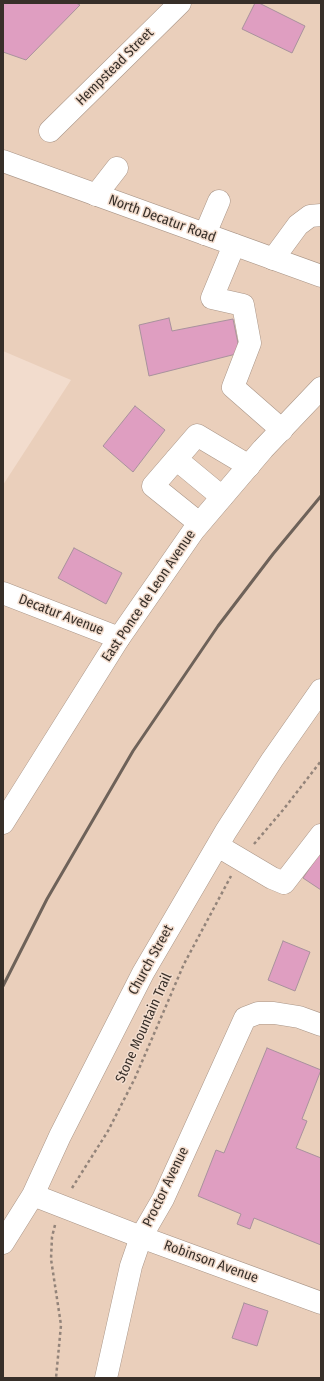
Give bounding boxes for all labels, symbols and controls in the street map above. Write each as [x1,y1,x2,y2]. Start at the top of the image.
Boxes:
street label: Hempstead Street [73,25,157,109]
street label: North Decatur Road [106,192,218,246]
street label: East Ponce de Leon Avenue [99,527,199,665]
street label: Decatur Avenue [16,591,106,639]
street label: Church Street [125,922,177,998]
street label: Stone Mountain Trail [112,970,176,1086]
street label: Proctor Avenue [139,1144,193,1230]
street label: Robinson Avenue [162,1237,260,1287]

